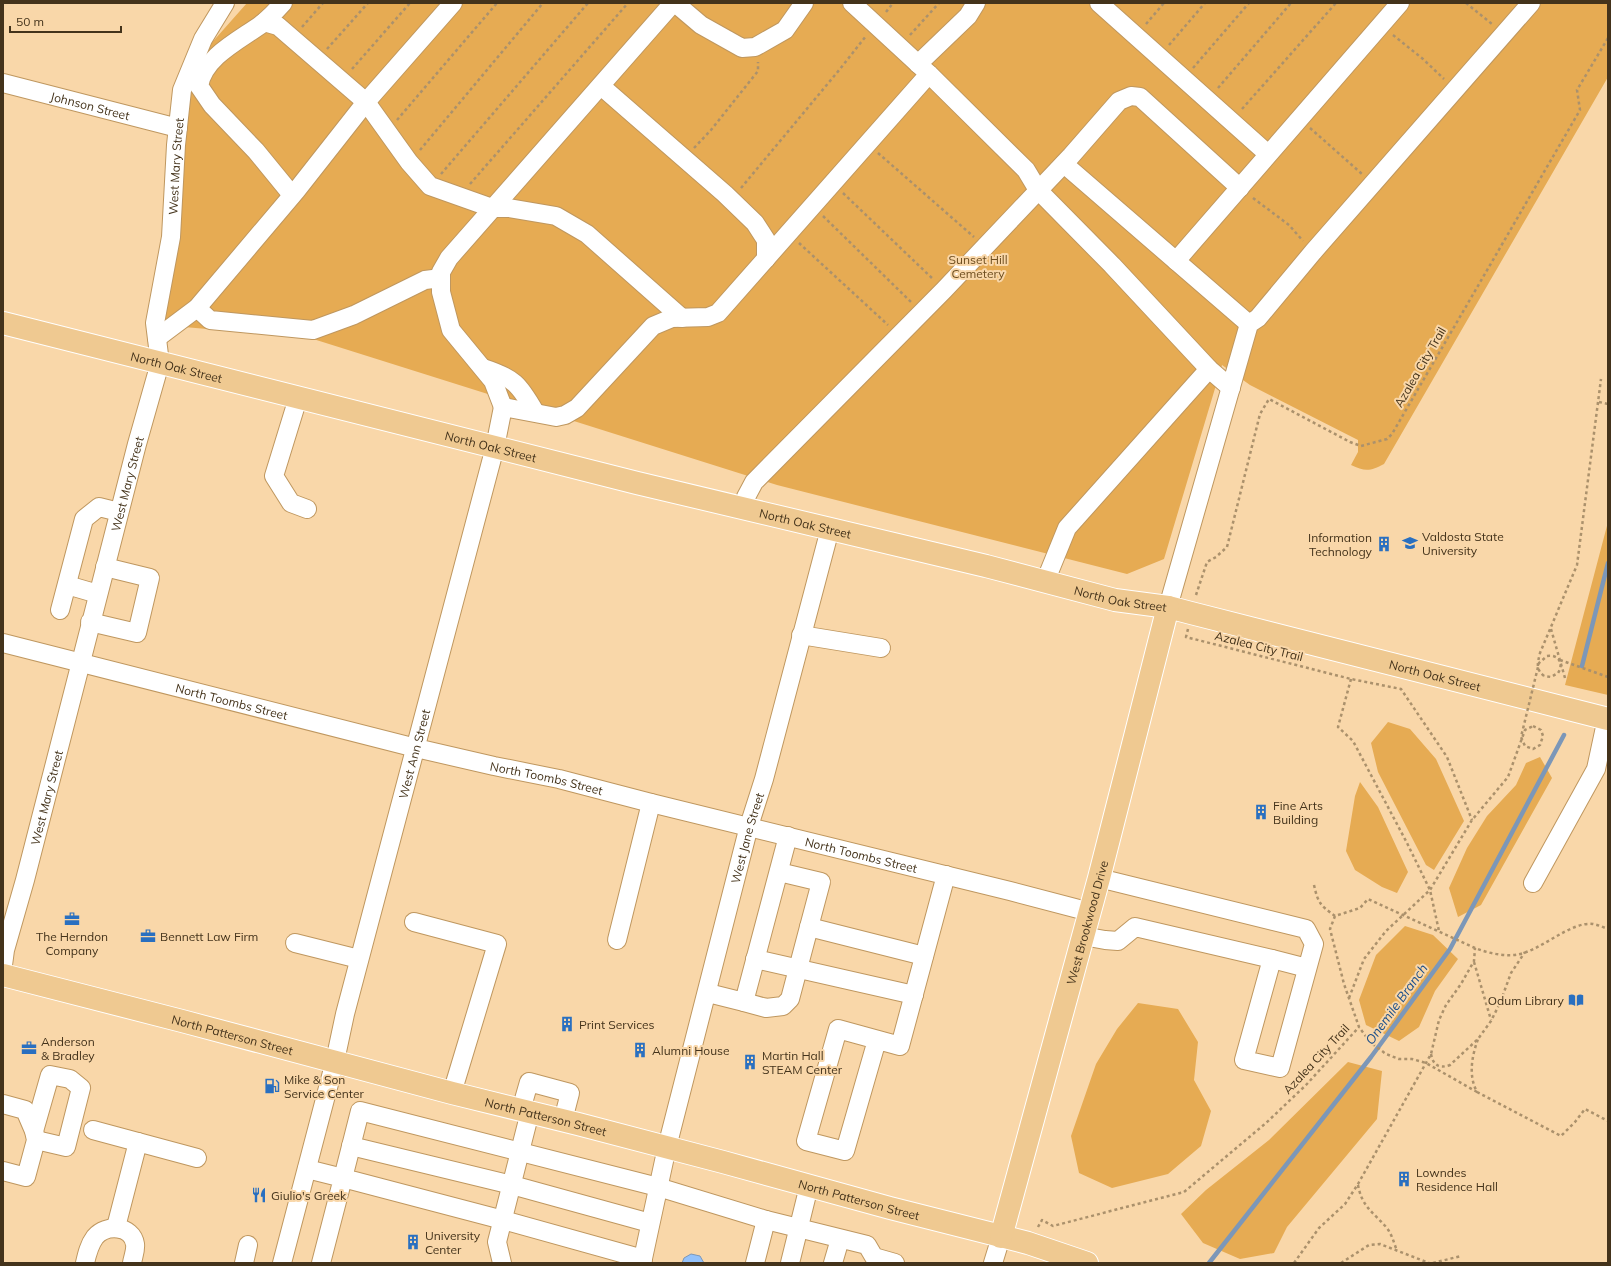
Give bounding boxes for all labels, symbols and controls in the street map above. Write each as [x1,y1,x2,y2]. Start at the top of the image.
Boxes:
scale bar [10,8,121,34]
text: 50 m [16,14,44,29]
street label: Johnson Street [49,88,131,123]
street label: West Mary Street [165,117,186,215]
park label: Sunset Hill Cemetery [949,252,1008,281]
street label: Azalea City Trail [1391,324,1449,410]
street label: North Oak Street [129,348,224,386]
street label: North Oak Street [443,427,538,465]
street label: West Mary Street [107,435,146,533]
street label: North Oak Street [758,505,853,541]
place label: Valdosta State University [1422,529,1504,558]
place label: Information Technology [1308,530,1373,559]
school or university icon: Valdosta State University [1401,534,1419,552]
building icon: Information Technology [1375,535,1393,553]
street label: North Oak Street [1072,582,1167,614]
street label: Azalea City Trail [1213,628,1305,664]
street label: North Oak Street [1388,656,1482,694]
street label: North Toombs Street [174,680,289,723]
street label: West Ann Street [395,708,433,800]
street label: West Mary Street [27,749,66,847]
street label: North Toombs Street [489,758,604,798]
street label: West Jane Street [727,791,767,885]
place label: Fine Arts Building [1273,798,1323,827]
building icon: Fine Arts Building [1252,803,1270,821]
street label: North Toombs Street [804,834,919,876]
street label: West Brookwood Drive [1063,859,1111,986]
office icon: The Herndon Company [63,910,81,928]
office icon: Bennett Law Firm [139,927,157,945]
place label: The Herndon Company [36,929,108,958]
place label: Bennett Law Firm [160,929,258,944]
water label: Onemile Branch [1361,961,1431,1047]
library icon: Odum Library [1567,991,1585,1009]
place label: Odum Library [1488,993,1565,1008]
street label: North Patterson Street [170,1011,295,1058]
building icon: Print Services [558,1015,576,1033]
place label: Print Services [579,1017,655,1032]
street label: Azalea City Trail [1280,1021,1352,1097]
place label: Anderson & Bradley [41,1034,95,1063]
office icon: Anderson & Bradley [20,1039,38,1057]
building icon: Alumni House [631,1041,649,1059]
place label: Alumni House [652,1043,730,1058]
place label: Martin Hall STEAM Center [762,1048,843,1077]
building icon: Martin Hall STEAM Center [741,1053,759,1071]
place label: Mike & Son Service Center [284,1072,364,1101]
fuel station icon: Mike & Son Service Center [263,1077,281,1095]
street label: North Patterson Street [484,1094,608,1139]
place label: Lowndes Residence Hall [1416,1165,1498,1194]
building icon: Lowndes Residence Hall [1395,1170,1413,1188]
street label: North Patterson Street [797,1176,921,1223]
restaurant icon: Giulio's Greek [250,1186,268,1204]
place label: Giulio's Greek [271,1188,347,1203]
place label: University Center [425,1228,481,1257]
building icon: University Center [404,1233,422,1251]

